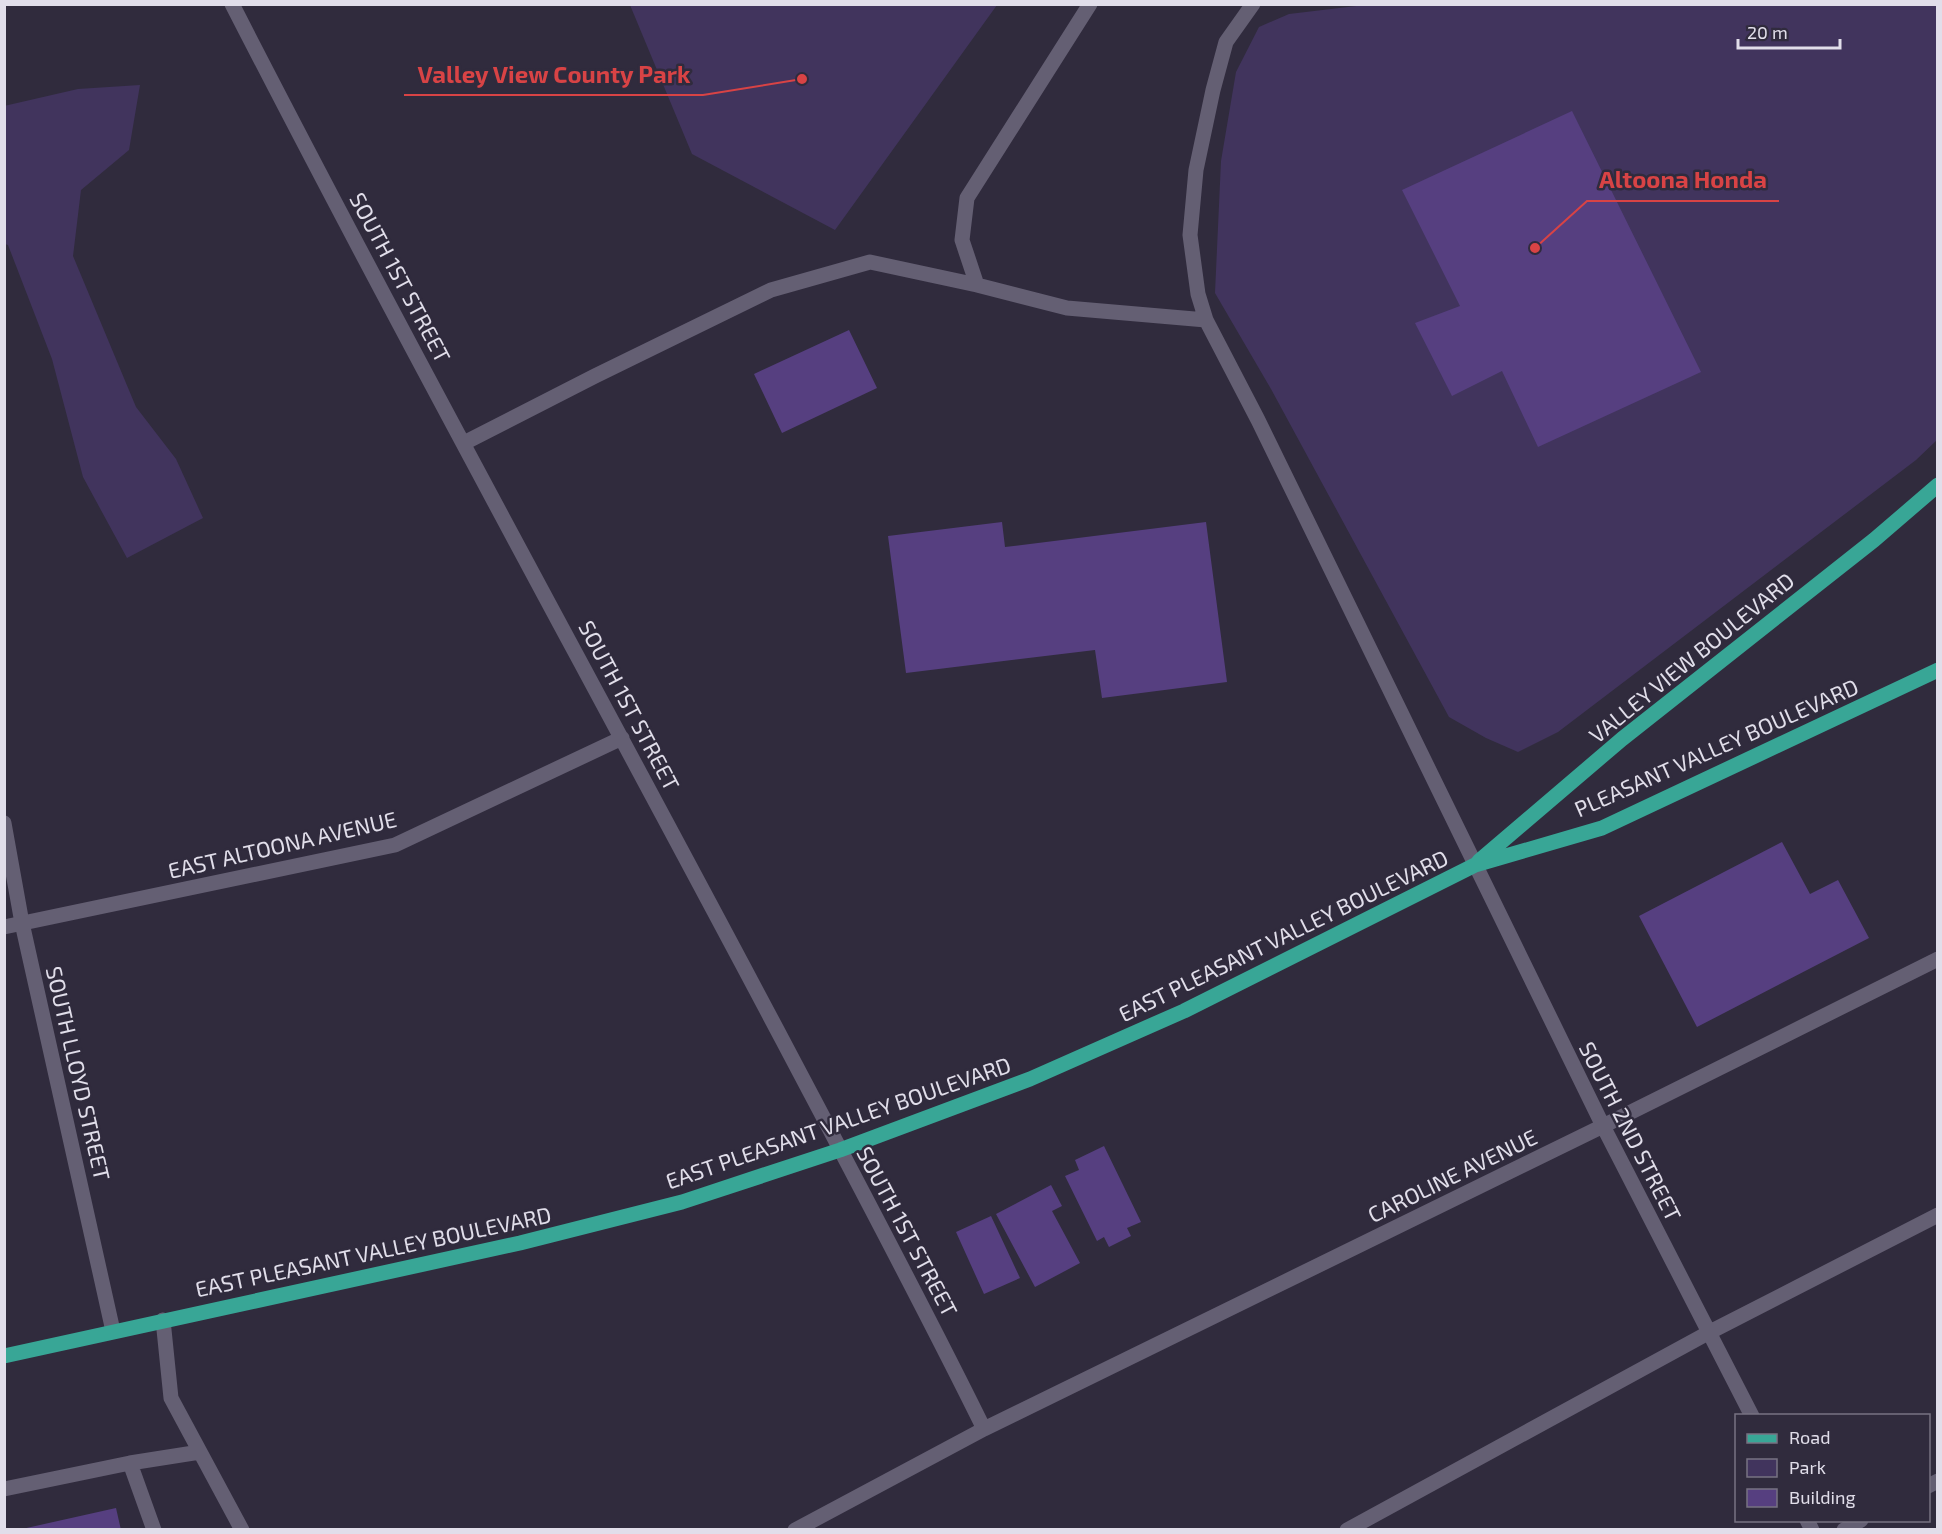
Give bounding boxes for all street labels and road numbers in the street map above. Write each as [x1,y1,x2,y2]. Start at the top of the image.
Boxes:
street label: SOUTH 1ST STREET [345,188,457,367]
street label: VALLEY VIEW BOULEVARD [1583,566,1799,748]
street label: SOUTH 1ST STREET [574,616,686,795]
street label: PLEASANT VALLEY BOULEVARD [1570,673,1862,821]
street label: EAST ALTOONA AVENUE [165,805,399,883]
street label: EAST PLEASANT VALLEY BOULEVARD [1114,844,1452,1026]
street label: SOUTH LLOYD STREET [42,963,116,1183]
street label: SOUTH 2ND STREET [1575,1037,1688,1225]
street label: EAST PLEASANT VALLEY BOULEVARD [662,1051,1014,1193]
street label: CAROLINE AVENUE [1363,1123,1541,1227]
street label: SOUTH 1ST STREET [852,1142,964,1321]
street label: EAST PLEASANT VALLEY BOULEVARD [193,1201,553,1301]

